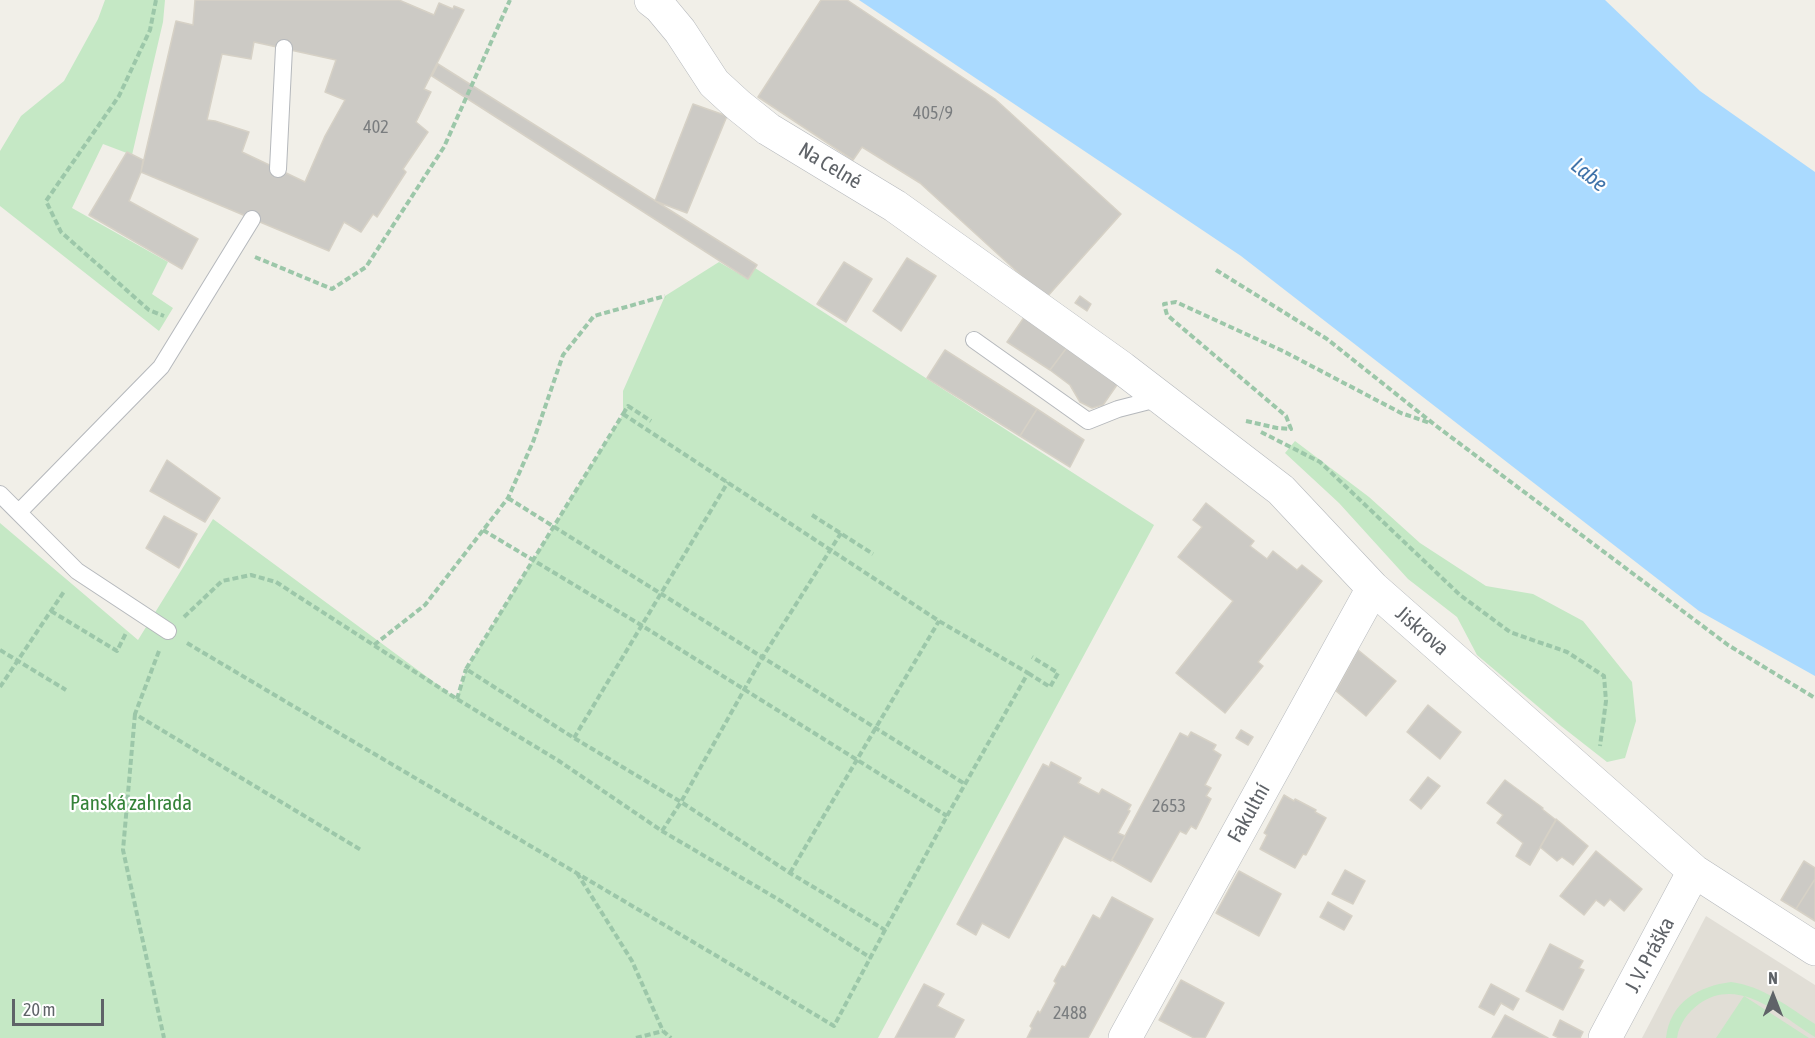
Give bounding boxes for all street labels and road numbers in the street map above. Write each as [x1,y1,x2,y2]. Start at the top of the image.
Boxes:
street label: Na Celné [794,137,866,195]
street label: Jiskrova [1390,601,1454,661]
street label: Fakultní [1223,779,1275,847]
street label: J. V. Práška [1620,913,1680,997]

